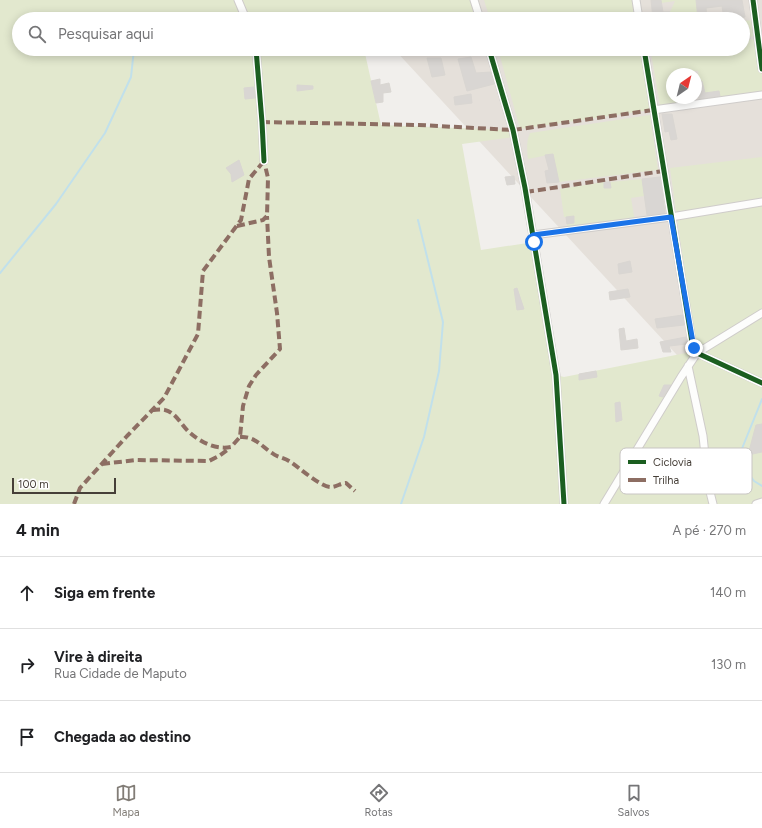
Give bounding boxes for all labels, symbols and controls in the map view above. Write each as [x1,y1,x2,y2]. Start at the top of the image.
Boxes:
search box [12,12,750,56]
icon: search [26,23,48,45]
text: Pesquisar aqui [58,25,154,43]
north arrow [666,68,702,104]
route start [525,233,543,251]
route end [685,339,703,357]
legend [620,448,752,494]
text: Ciclovia [653,456,692,469]
text: Trilha [653,474,679,487]
scale bar [12,476,116,495]
text: 100 m [18,478,49,491]
text: 4 min [16,520,60,540]
text: A pé · 270 m [673,523,746,538]
icon: ahead [16,582,38,604]
text: Siga em frente [54,584,155,602]
text: 140 m [710,585,746,600]
text: Vire à direita [54,648,143,666]
icon: right [16,654,38,676]
text: 130 m [711,657,746,672]
text: Rua Cidade de Maputo [54,666,187,681]
icon: arrive [16,726,38,748]
text: Chegada ao destino [54,728,191,746]
tab: Mapa [112,782,140,819]
tab: Rotas [364,782,393,819]
tab: Salvos [618,782,649,819]

